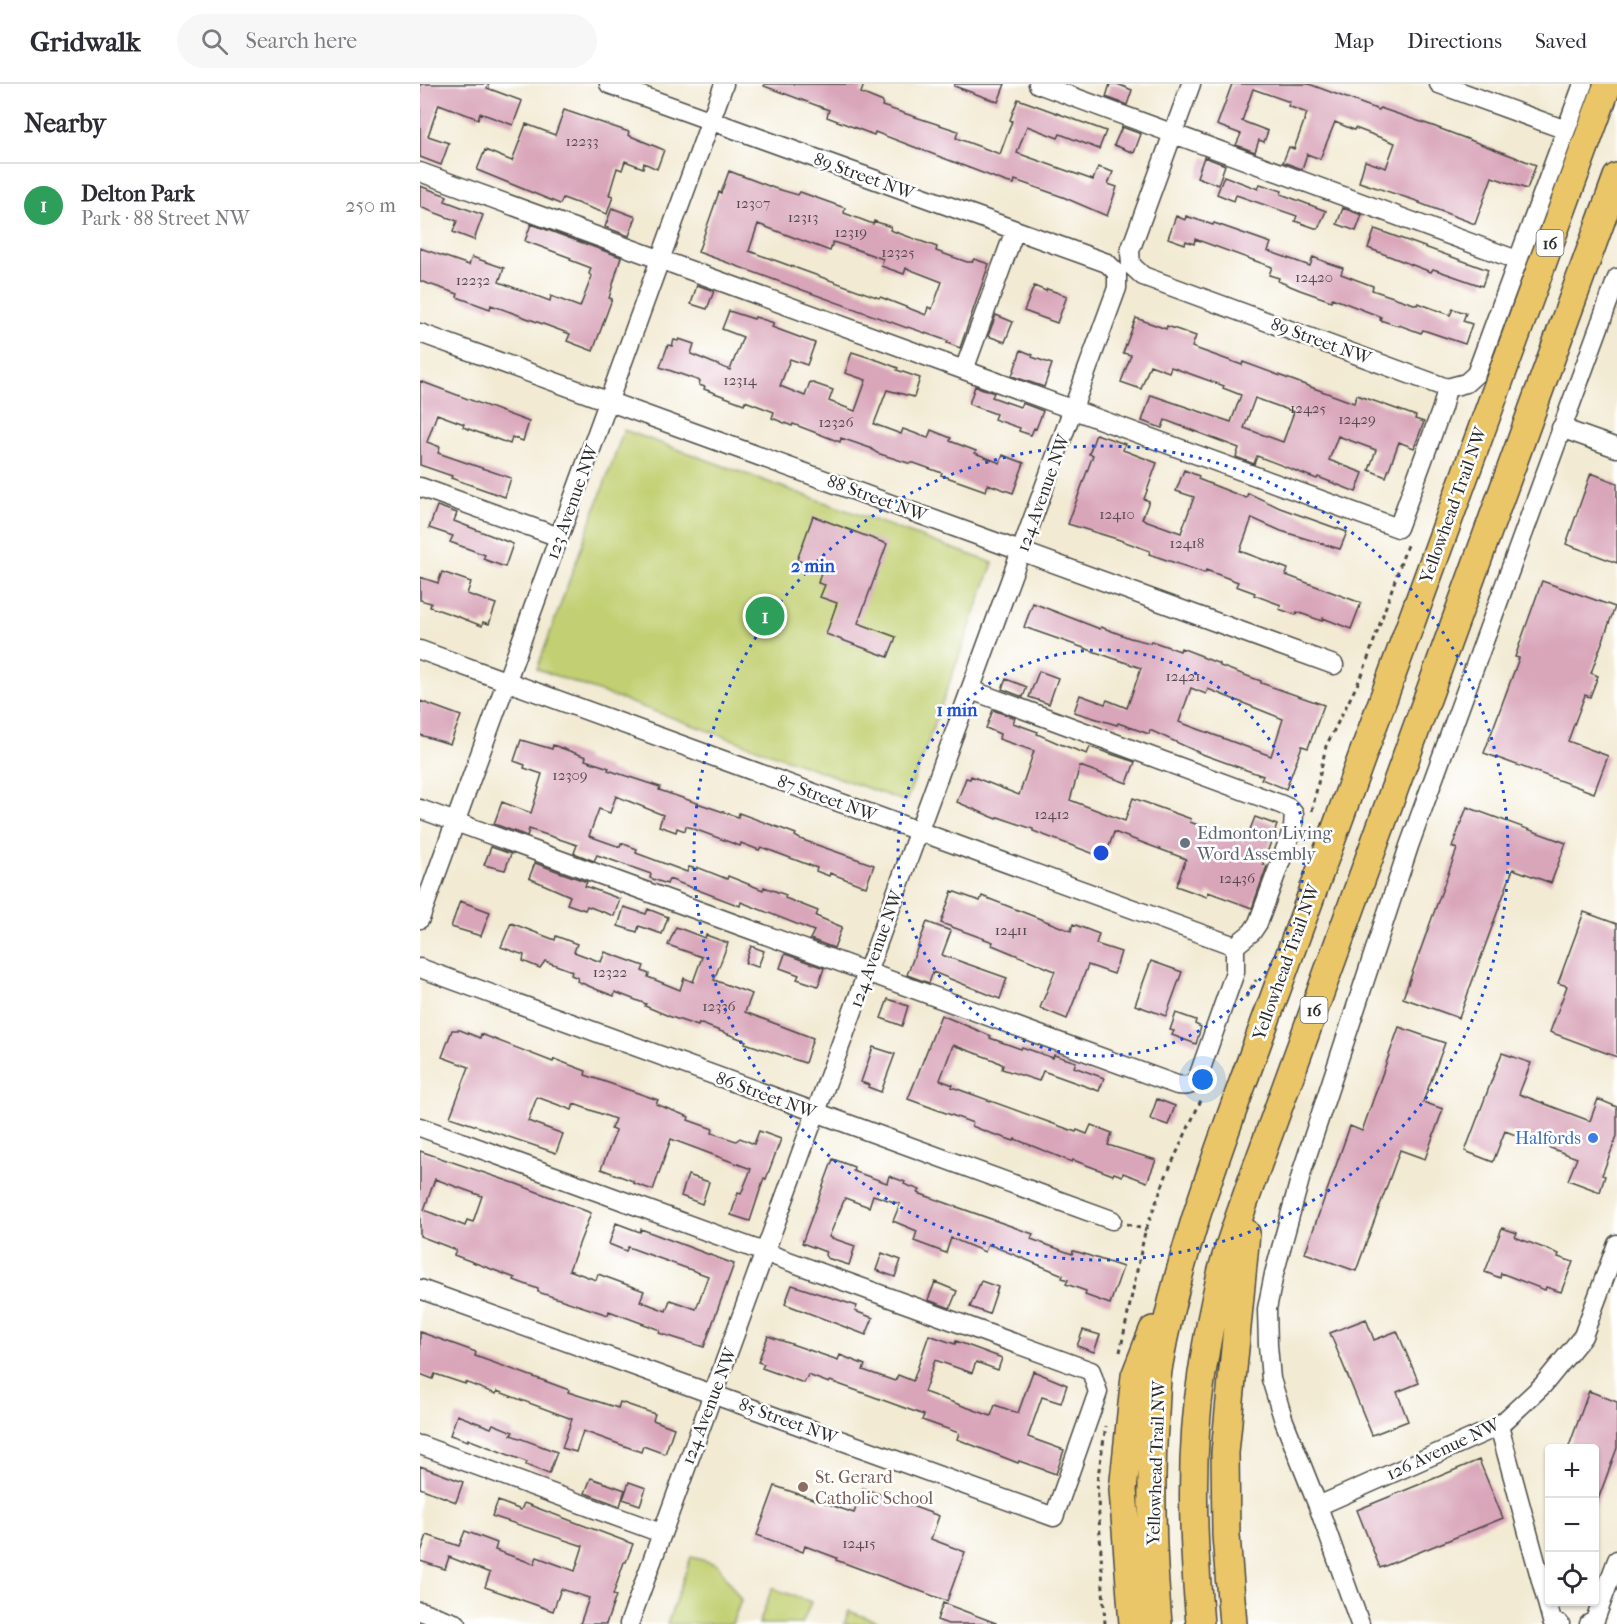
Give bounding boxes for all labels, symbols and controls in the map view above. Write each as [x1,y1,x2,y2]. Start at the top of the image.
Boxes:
search box [177,14,597,68]
text: Gridwalk [30,25,141,58]
icon: search [198,25,231,58]
text: Search here [246,28,357,54]
text: Map [1334,29,1374,53]
text: Directions [1407,29,1502,53]
text: Saved [1535,29,1587,53]
text: Nearby [24,108,106,139]
house number: 12233 [565,132,599,150]
street label: 89 Street NW [811,149,918,205]
text: Delton Park [81,181,195,207]
text: 1 [40,194,47,217]
text: 250 m [345,194,396,217]
house number: 12307 [736,194,770,212]
text: Park · 88 Street NW [81,207,250,230]
house number: 12313 [788,208,818,226]
house number: 12319 [835,223,867,241]
road number: 16 [1536,230,1564,256]
house number: 12325 [881,243,915,261]
house number: 12420 [1295,268,1333,286]
house number: 12232 [456,271,491,289]
street label: 89 Street NW [1268,314,1375,370]
house number: 12314 [723,371,758,389]
house number: 12425 [1290,399,1326,417]
house number: 12429 [1338,410,1376,428]
house number: 12326 [818,413,854,431]
street label: Yellowhead Trail NW [1415,423,1492,587]
street label: 124 Avenue NW [1012,430,1075,555]
street label: 123 Avenue NW [542,441,603,562]
street label: 88 Street NW [824,471,931,527]
house number: 12410 [1099,505,1135,523]
house number: 12418 [1170,534,1204,552]
text: 2 min [791,556,835,577]
pin: 1 [746,594,784,638]
house number: 12421 [1166,667,1201,685]
text: 1 min [936,700,978,721]
house number: 12309 [552,766,588,784]
street label: 87 Street NW [774,771,881,827]
house number: 12412 [1035,805,1070,823]
place label: Edmonton Living Word Assembly [1196,823,1332,865]
marker: Edmonton Living Word Assembly [1178,836,1192,850]
centre of rings [1091,843,1111,863]
house number: 12436 [1219,869,1256,887]
street label: Yellowhead Trail NW [1248,880,1325,1044]
street label: 124 Avenue NW [845,886,908,1011]
house number: 12411 [995,921,1027,939]
house number: 12322 [593,963,628,981]
house number: 12336 [702,997,737,1015]
road number: 16 [1300,997,1328,1023]
your location [1188,1065,1217,1094]
street label: 86 Street NW [713,1068,820,1124]
place label: Halfords [1515,1128,1581,1149]
marker: Halfords [1586,1131,1600,1145]
street label: 124 Avenue NW [678,1344,742,1468]
street label: Yellowhead Trail NW [1143,1379,1170,1547]
street label: 85 Street NW [736,1394,841,1449]
street label: 126 Avenue NW [1383,1413,1504,1485]
map controls [1545,1444,1599,1606]
button: + [1545,1444,1599,1498]
place label: St. Gerard Catholic School [815,1467,933,1509]
marker: St. Gerard Catholic School [796,1480,810,1494]
button: − [1545,1498,1599,1552]
house number: 12415 [842,1534,876,1552]
button: locate [1545,1552,1599,1606]

